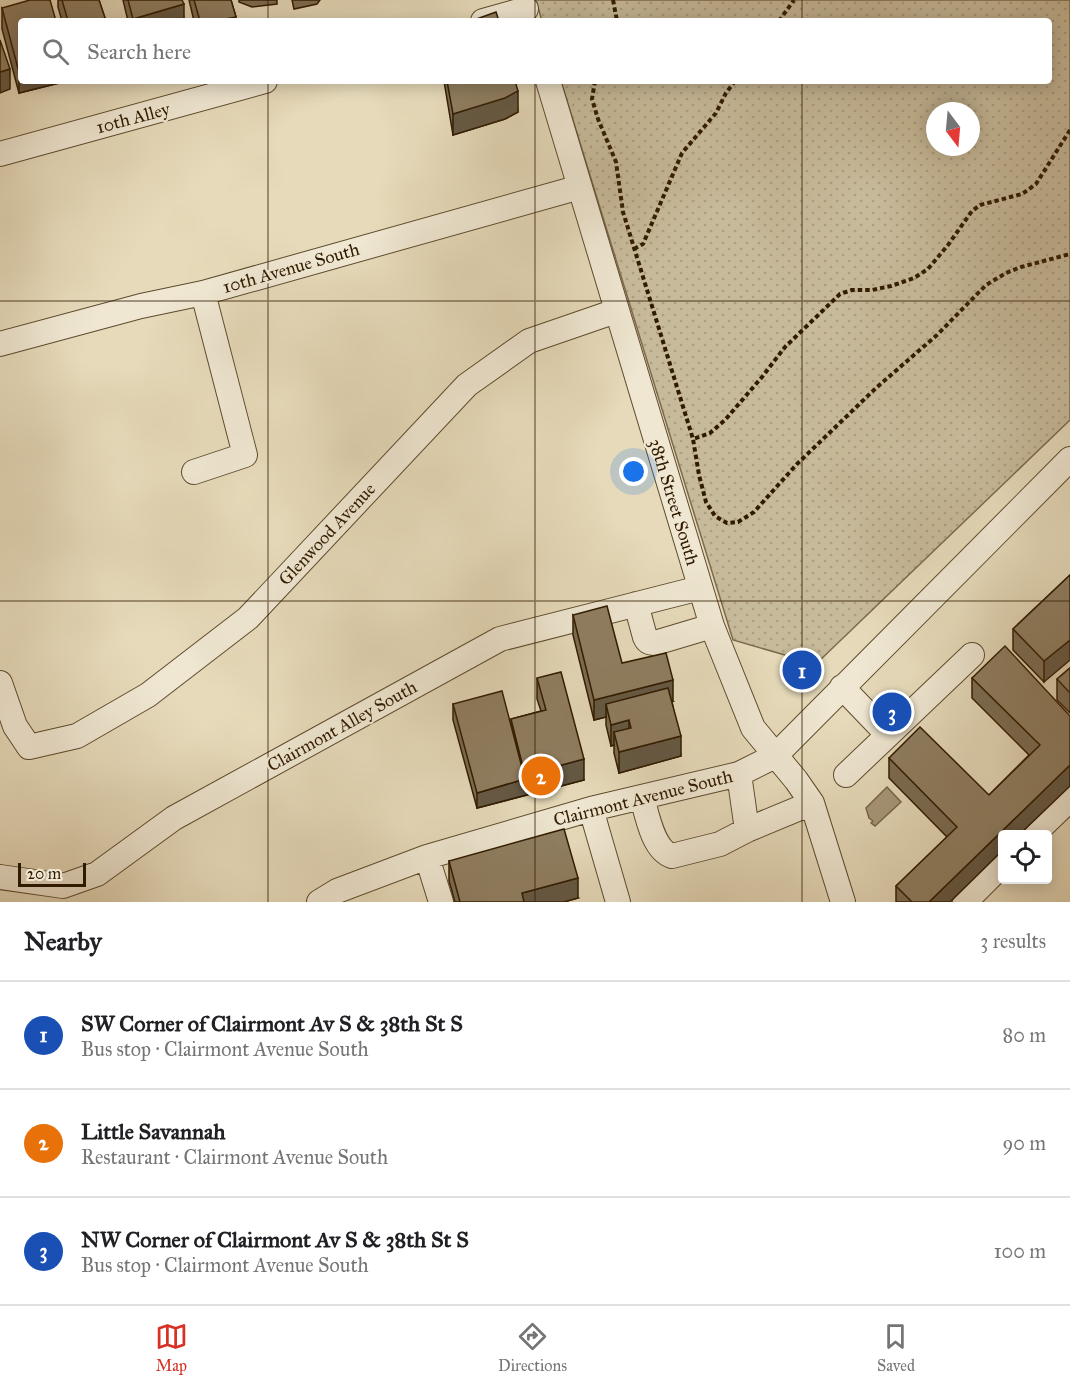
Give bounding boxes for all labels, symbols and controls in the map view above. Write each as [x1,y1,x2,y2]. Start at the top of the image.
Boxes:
search box [18,18,1052,84]
icon: search [39,35,72,68]
text: Search here [87,38,191,65]
street label: 10th Alley [94,97,173,138]
north arrow [926,102,980,156]
street label: 10th Avenue South [220,238,362,298]
street label: 38th Street South [644,436,704,568]
your location [619,457,648,486]
street label: Glenwood Avenue [274,478,380,590]
pin: 1 [782,648,822,692]
street label: Clairmont Alley South [263,676,421,776]
pin: 3 [872,690,912,734]
pin: 2 [522,754,560,798]
street label: Clairmont Avenue South [551,765,735,831]
map controls [998,830,1052,884]
button: locate [998,830,1052,884]
scale bar [18,860,86,888]
text: 20 m [27,864,61,883]
text: Nearby [24,925,102,957]
text: 3 results [980,929,1046,953]
text: SW Corner of Clairmont Av S & 38th St S [81,1010,463,1037]
text: 1 [40,1023,47,1047]
text: 80 m [1003,1023,1046,1047]
text: Bus stop · Clairmont Avenue South [81,1037,369,1061]
text: Little Savannah [81,1118,225,1145]
text: 2 [39,1131,48,1155]
text: 90 m [1003,1131,1046,1155]
text: Restaurant · Clairmont Avenue South [81,1145,388,1169]
text: NW Corner of Clairmont Av S & 38th St S [81,1226,469,1253]
text: 3 [40,1239,48,1263]
text: 100 m [994,1239,1046,1263]
text: Bus stop · Clairmont Avenue South [81,1253,369,1277]
tab: Map [155,1320,188,1375]
tab: Directions [498,1320,567,1375]
tab: Saved [877,1320,915,1375]

